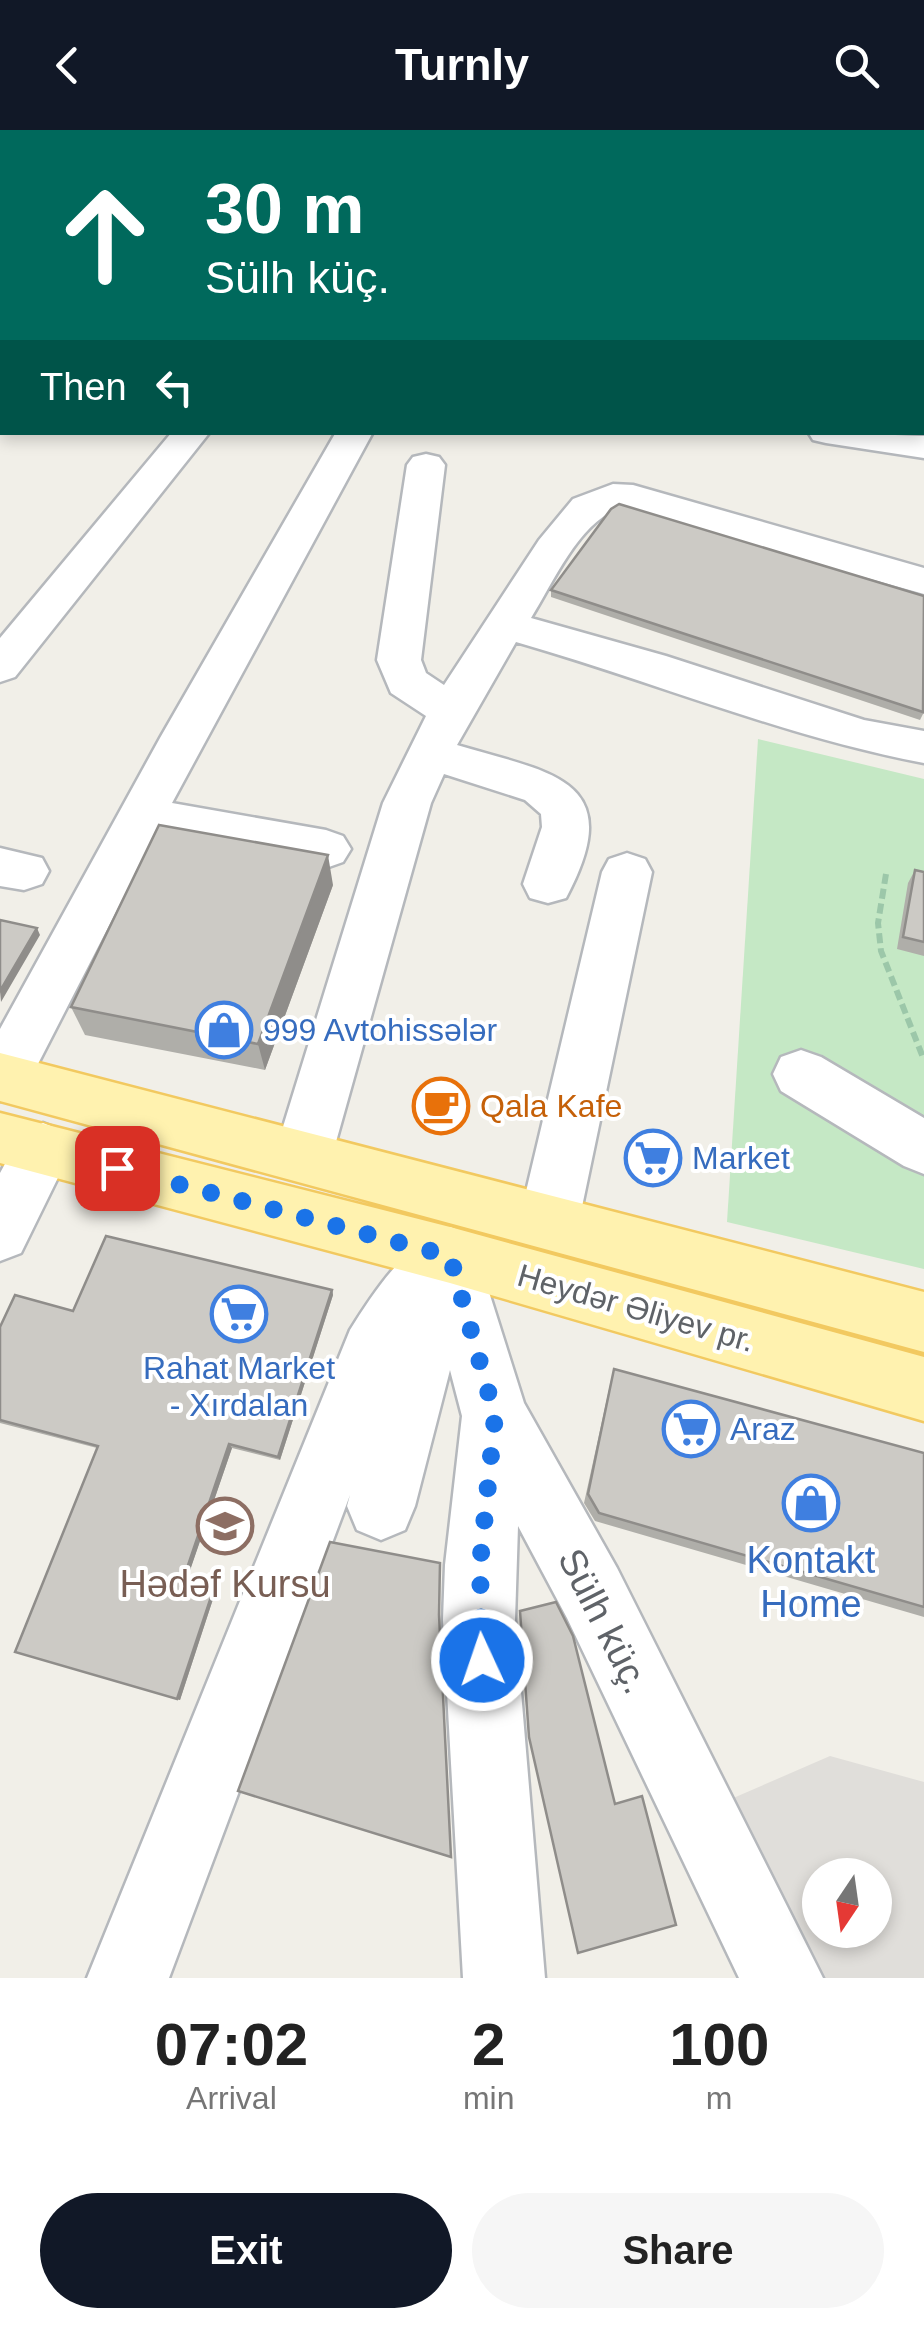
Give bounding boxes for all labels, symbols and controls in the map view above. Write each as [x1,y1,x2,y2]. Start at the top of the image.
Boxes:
icon: back [40,38,95,93]
icon: search [829,38,884,93]
text: Turnly [395,39,529,90]
icon: ahead [40,170,170,300]
text: 30 m [205,170,365,248]
text: Sülh küç. [205,252,390,303]
icon: left [147,360,202,415]
text: Then [40,366,127,408]
shop icon: 999 Avtohissələr [194,1000,254,1060]
place label: 999 Avtohissələr [263,1012,498,1048]
cafe icon: Qala Kafe [411,1076,471,1136]
place label: Qala Kafe [480,1088,622,1124]
pin [75,1126,160,1211]
supermarket icon: Market [623,1128,683,1188]
place label: Market [692,1140,790,1176]
icon: arrive [90,1141,145,1196]
street label: Heydər Əliyev pr. [513,1257,759,1359]
supermarket icon: Rahat Market - Xırdalan [209,1284,269,1344]
place label: Rahat Market - Xırdalan [143,1350,335,1423]
supermarket icon: Araz [661,1399,721,1459]
place label: Araz [730,1411,796,1447]
shop icon: Kontakt Home [781,1473,841,1533]
school or university icon: Hədəf Kursu [195,1496,255,1556]
place label: Kontakt Home [747,1539,876,1625]
street label: Sülh küç. [550,1542,658,1700]
place label: Hədəf Kursu [119,1563,331,1605]
position arrow [430,1608,534,1712]
north arrow [802,1858,892,1948]
map controls [802,1858,892,1948]
text: 07:02 [155,2011,308,2078]
text: 2 [472,2011,505,2078]
text: 100 [669,2011,769,2078]
text: Arrival [186,2080,277,2116]
text: min [463,2080,514,2116]
text: m [706,2080,733,2116]
button: Exit [40,2193,452,2308]
button: Share [472,2193,884,2308]

